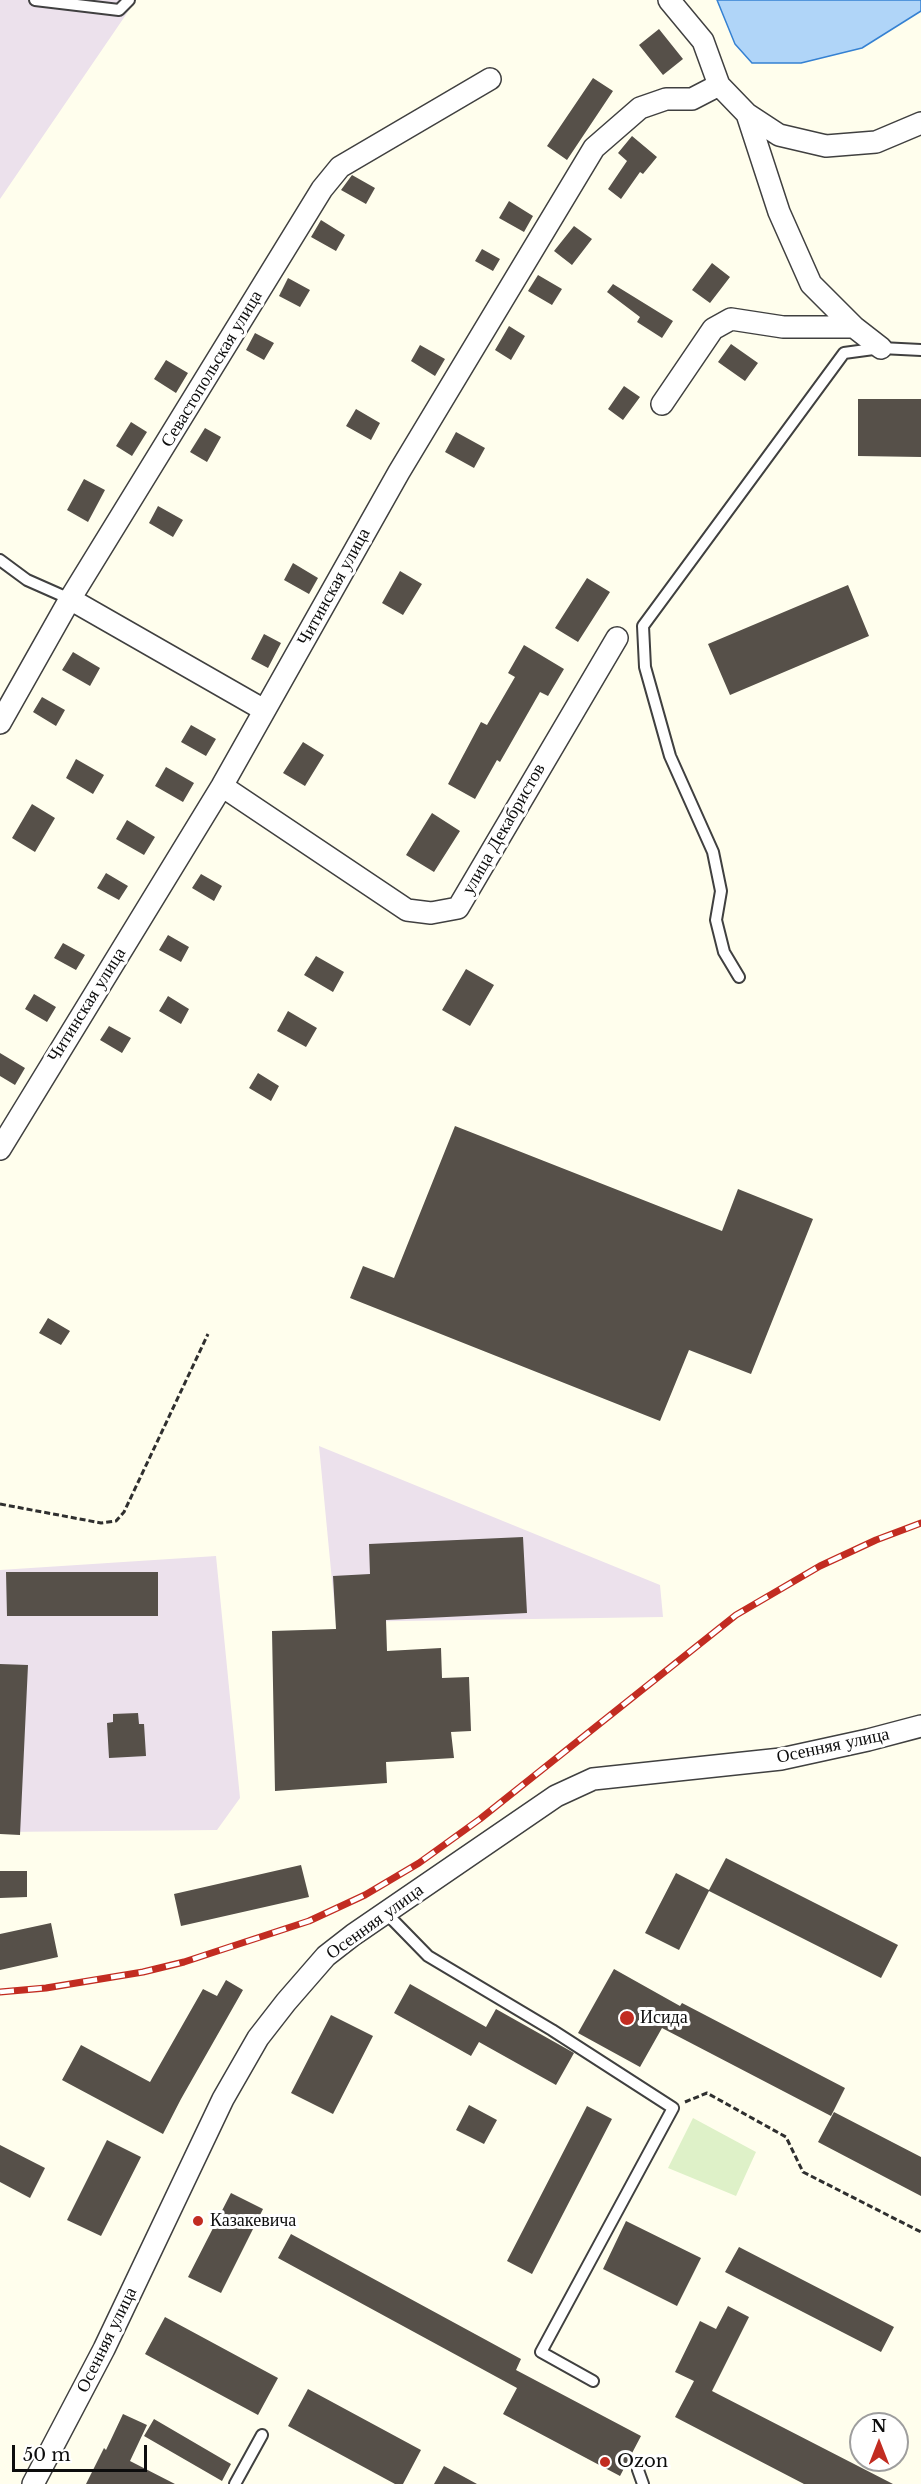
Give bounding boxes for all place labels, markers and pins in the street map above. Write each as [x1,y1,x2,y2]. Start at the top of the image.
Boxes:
place label: Исида [640,2007,688,2029]
marker: Исида [618,2009,636,2027]
place label: Казакевича [210,2210,296,2232]
marker: Казакевича [191,2214,205,2228]
place label: Ozon [617,2451,668,2473]
marker: Ozon [598,2455,612,2469]

